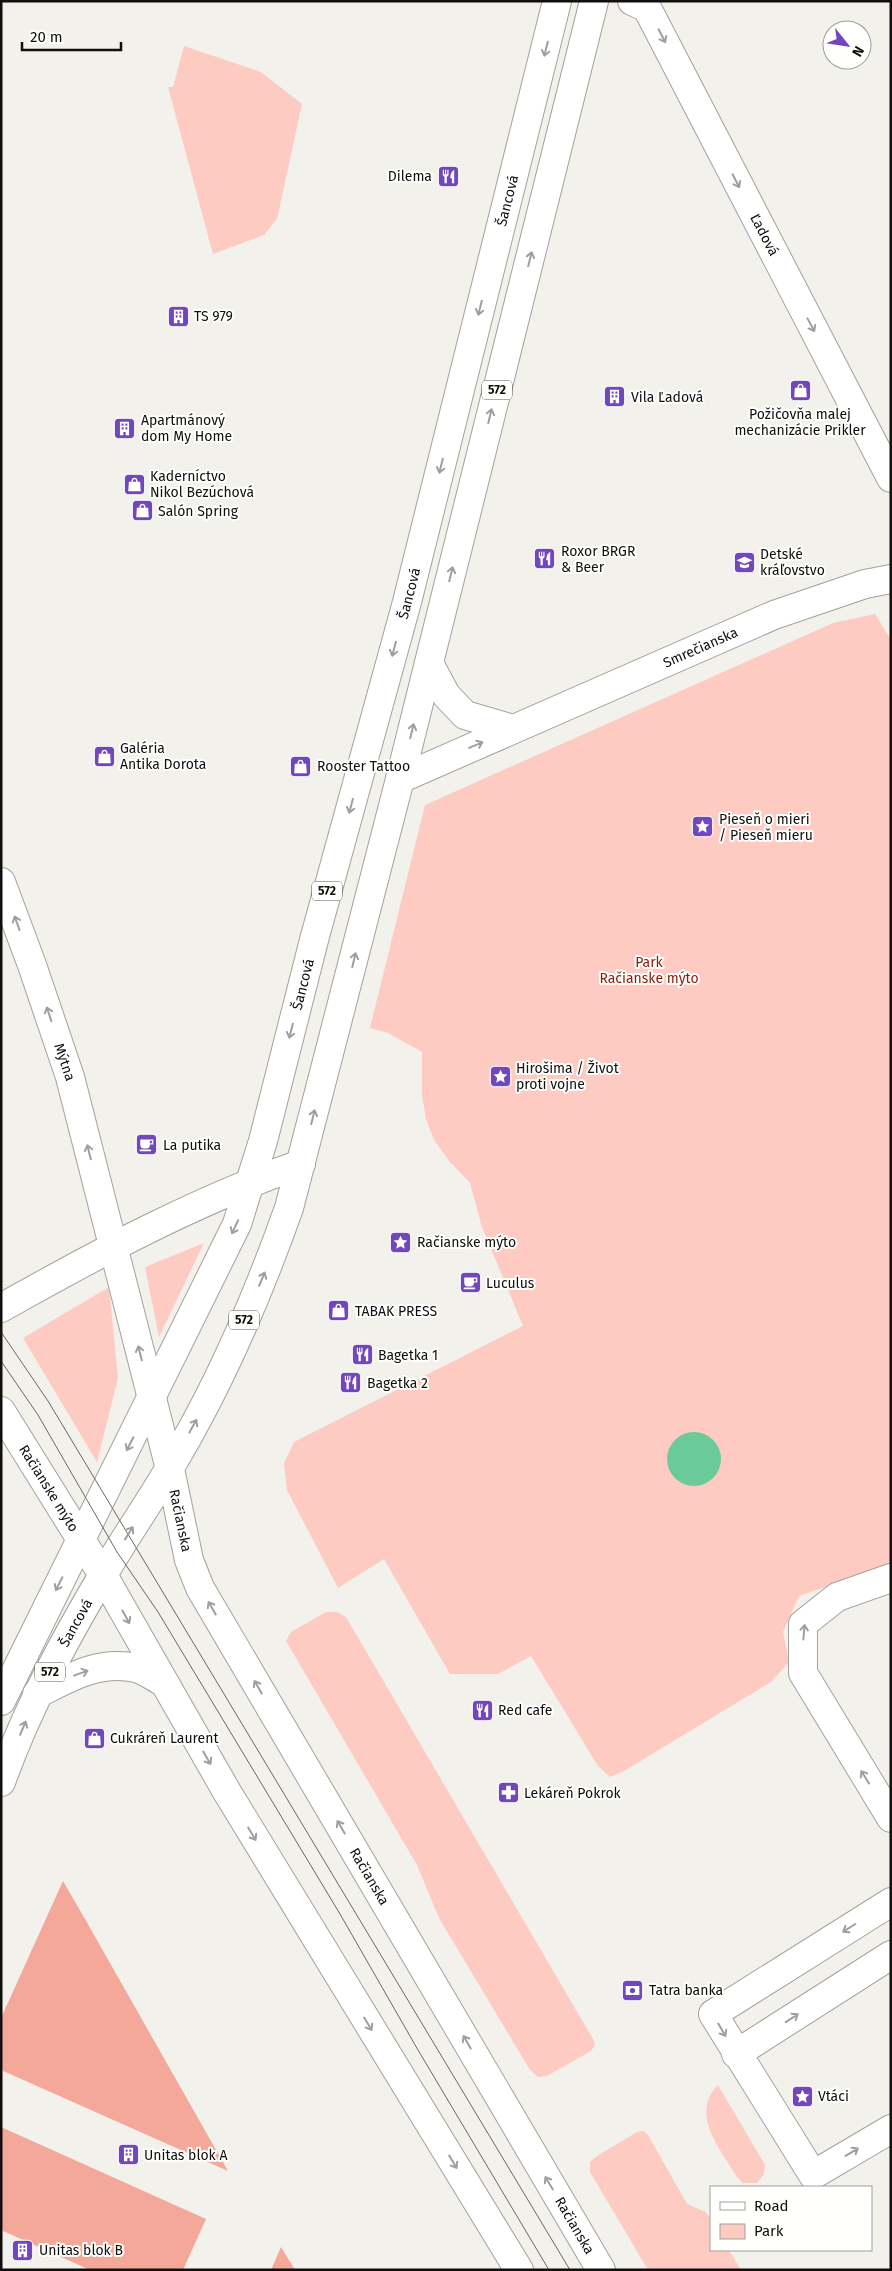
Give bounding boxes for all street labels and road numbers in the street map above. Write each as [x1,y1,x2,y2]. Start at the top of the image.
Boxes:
street label: Šancová [492,173,522,228]
street label: Ľadová [746,211,782,259]
road number: 572 [482,380,512,400]
street label: Šancová [394,566,424,621]
street label: Smrečianska [661,624,741,672]
road number: 572 [312,881,342,900]
street label: Šancová [288,957,318,1012]
street label: Mýtna [50,1041,79,1083]
road number: 572 [229,1310,259,1330]
street label: Račianske mýto [15,1442,82,1535]
street label: Račianska [165,1488,195,1553]
street label: Šancová [55,1596,96,1650]
road number: 572 [35,1662,65,1681]
street label: Račianska [346,1845,393,1908]
street label: Račianska [551,2194,598,2257]

